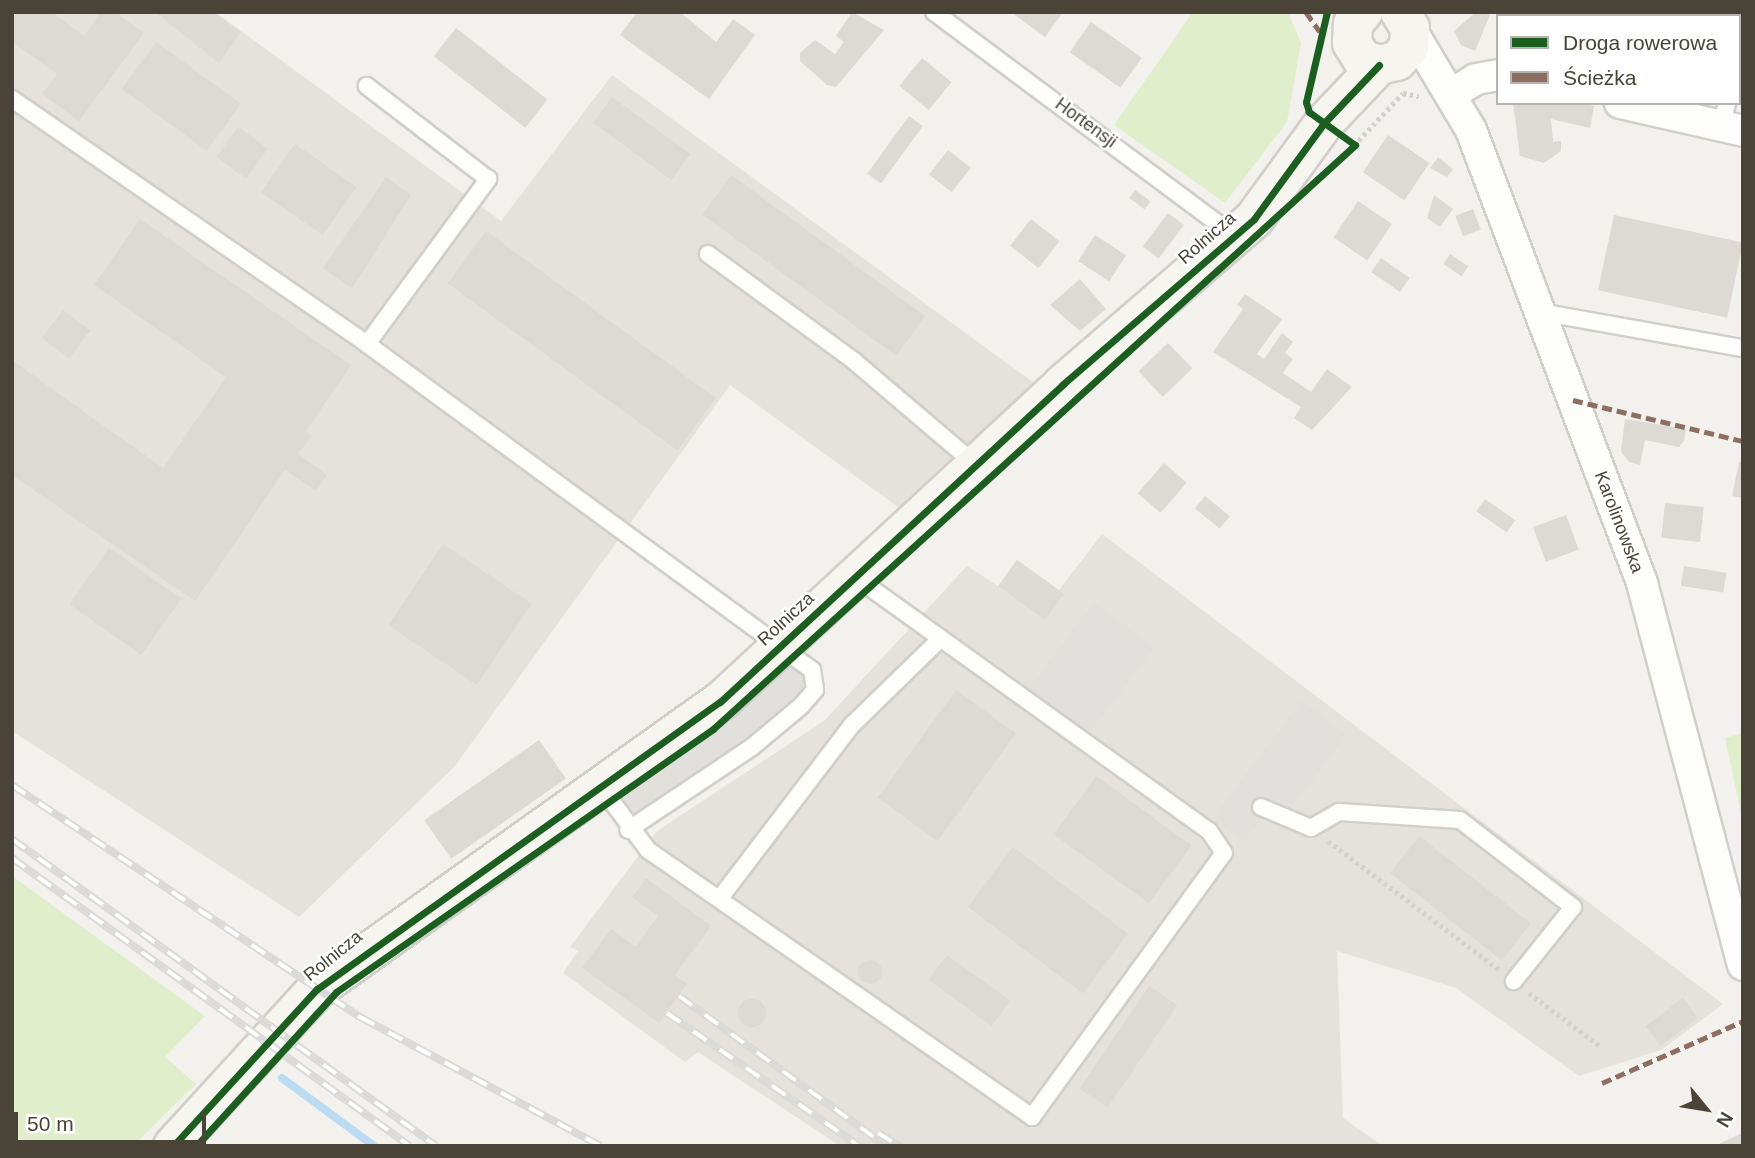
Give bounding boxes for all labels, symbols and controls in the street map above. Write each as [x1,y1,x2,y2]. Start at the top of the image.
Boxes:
legend [1496,14,1741,105]
text: Droga rowerowa [1563,31,1717,54]
text: Ścieżka [1563,66,1637,89]
street label: Hortensji [1051,93,1121,153]
street label: Rolnicza [1174,207,1240,269]
street label: Karolinowska [1590,468,1648,576]
street label: Rolnicza [753,588,819,650]
street label: Rolnicza [299,926,367,986]
north arrow [1671,1074,1741,1144]
scale bar [18,1098,210,1142]
text: N [1712,1109,1737,1131]
text: 50 m [27,1112,74,1135]

